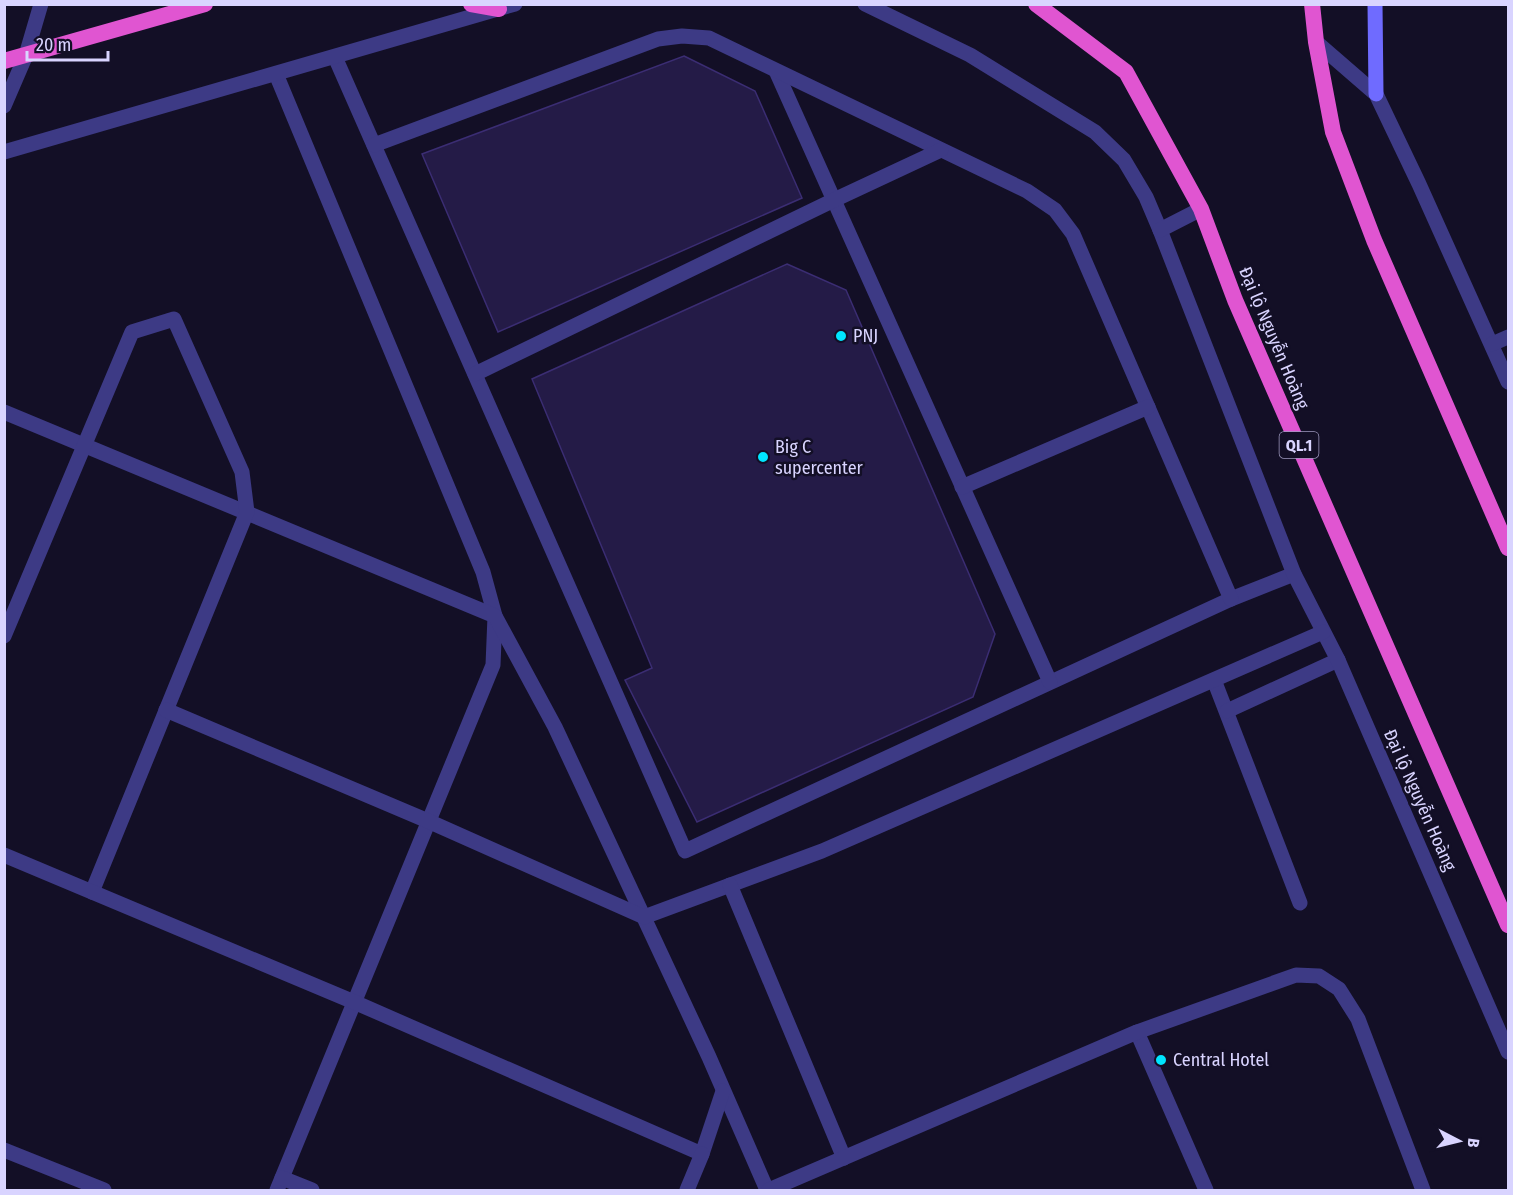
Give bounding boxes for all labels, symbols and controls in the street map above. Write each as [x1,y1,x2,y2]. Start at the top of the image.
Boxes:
scale bar [27,24,108,62]
text: 20 m [36,34,71,56]
street label: Đại lộ Nguyễn Hoàng [1234,263,1314,413]
place label: PNJ [853,325,878,347]
marker: PNJ [834,329,848,343]
road number: QL.1 [1280,432,1318,458]
place label: Big C supercenter [775,436,864,479]
marker: Big C supercenter [756,450,770,464]
street label: Đại lộ Nguyễn Hoàng [1379,726,1461,875]
place label: Central Hotel [1173,1049,1269,1071]
marker: Central Hotel [1154,1053,1168,1067]
north arrow [1429,1111,1489,1171]
text: B [1463,1137,1483,1148]

